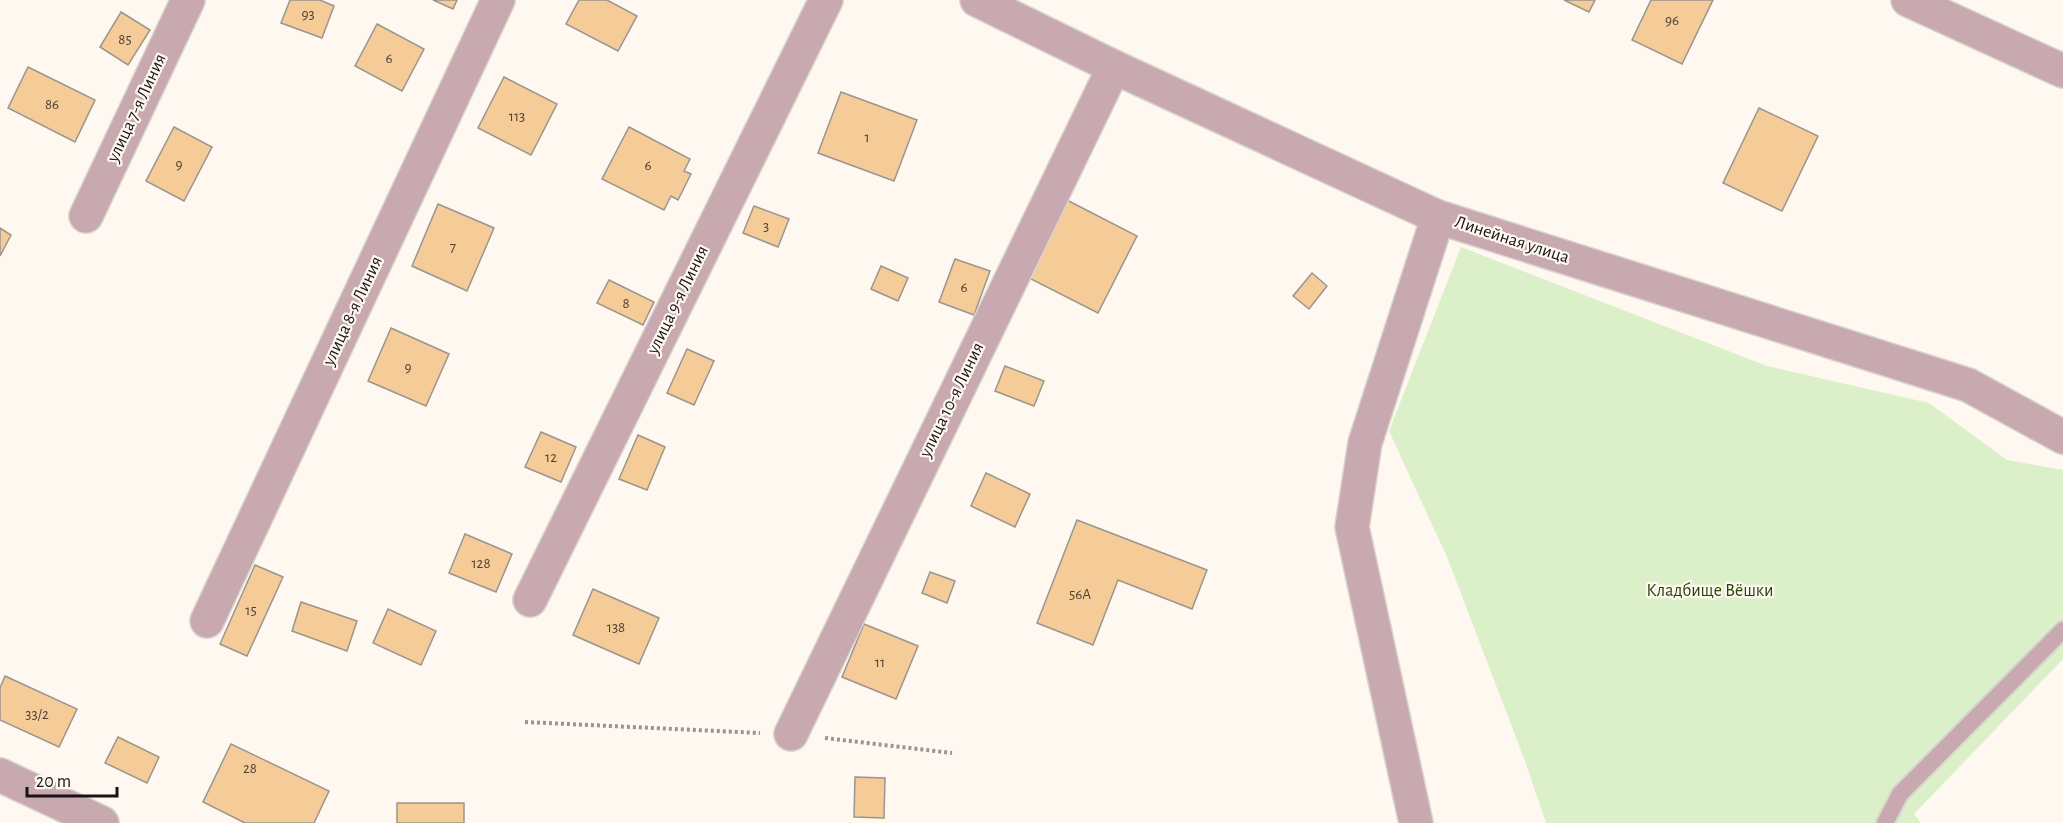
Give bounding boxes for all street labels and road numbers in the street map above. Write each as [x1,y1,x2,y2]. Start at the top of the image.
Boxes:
street label: улица 7-я Линия [104,51,170,166]
street label: Линейная улица [1453,213,1571,267]
street label: улица 9-я Линия [644,243,712,358]
street label: улица 8-я Линия [319,254,386,369]
street label: улица 10-я Линия [916,340,988,461]

